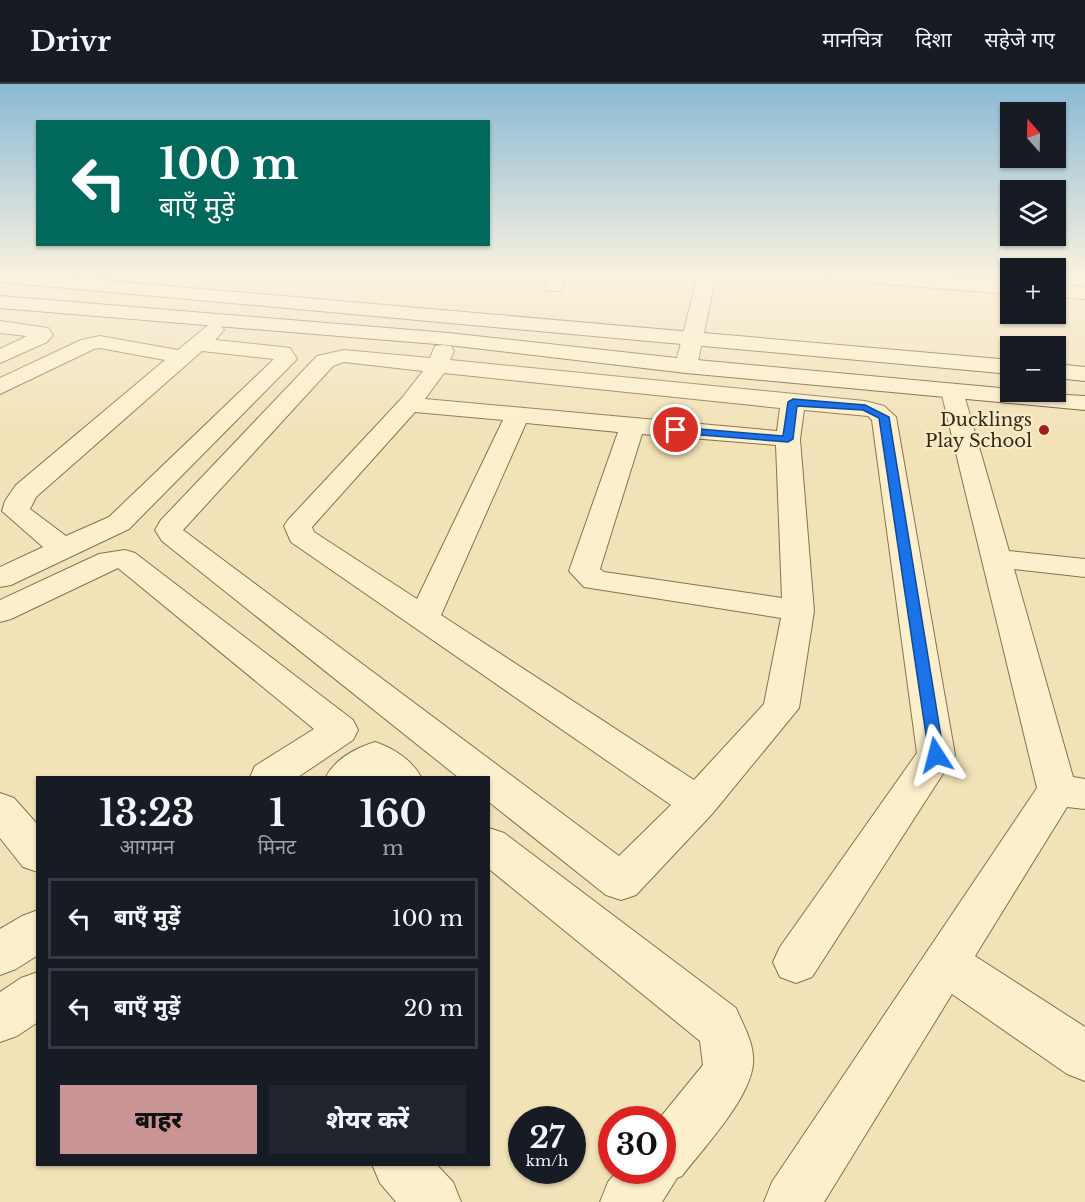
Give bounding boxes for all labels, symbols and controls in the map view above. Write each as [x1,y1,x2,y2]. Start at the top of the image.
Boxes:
text: Drivr [30,24,111,59]
text: मानचित्र [822,27,882,53]
text: दिशा [915,27,952,53]
text: सहेजे गए [985,27,1055,53]
north arrow [1000,102,1066,168]
map controls [1000,102,1066,402]
text: 100 m [159,138,298,190]
icon: left [60,144,138,222]
button: layers [1000,180,1066,246]
text: बाएँ मुड़ें [159,190,235,223]
button: + [1000,258,1066,324]
button: − [1000,336,1066,402]
pin [650,404,701,455]
place label: Ducklings Play School [925,409,1032,452]
icon: arrive [659,413,692,446]
marker: Ducklings Play School [1037,423,1051,437]
position arrow [904,723,968,787]
text: 13:23 [99,791,195,836]
text: 1 [269,791,285,836]
text: 160 [360,792,427,837]
text: आगमन [120,835,174,859]
text: मिनट [258,835,296,859]
text: m [382,836,404,860]
icon: left [63,902,96,935]
text: बाएँ मुड़ें [114,904,180,931]
text: 100 m [392,905,463,932]
icon: left [63,992,96,1025]
text: बाएँ मुड़ें [114,994,180,1021]
text: 20 m [404,995,463,1022]
button: बाहर [60,1085,257,1154]
button: शेयर करें [269,1085,466,1154]
speed limit sign: 30 [598,1106,676,1184]
text: 27 [529,1119,565,1156]
text: km/h [526,1151,568,1170]

